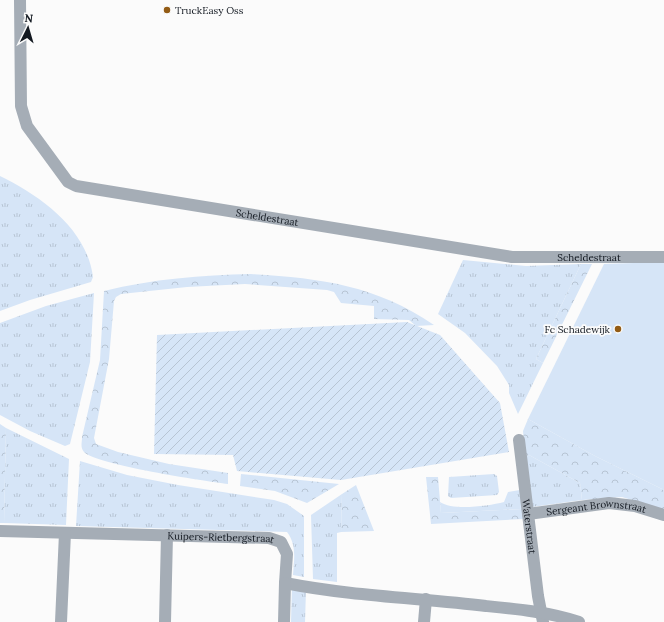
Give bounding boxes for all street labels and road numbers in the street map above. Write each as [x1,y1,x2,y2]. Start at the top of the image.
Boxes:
street label: Scheldestraat [235,206,300,229]
street label: Scheldestraat [557,251,621,264]
street label: Sergeant Brownstraat [545,497,648,518]
street label: Waterstraat [519,498,539,555]
street label: Kuipers-Rietbergstraat [167,529,276,546]

